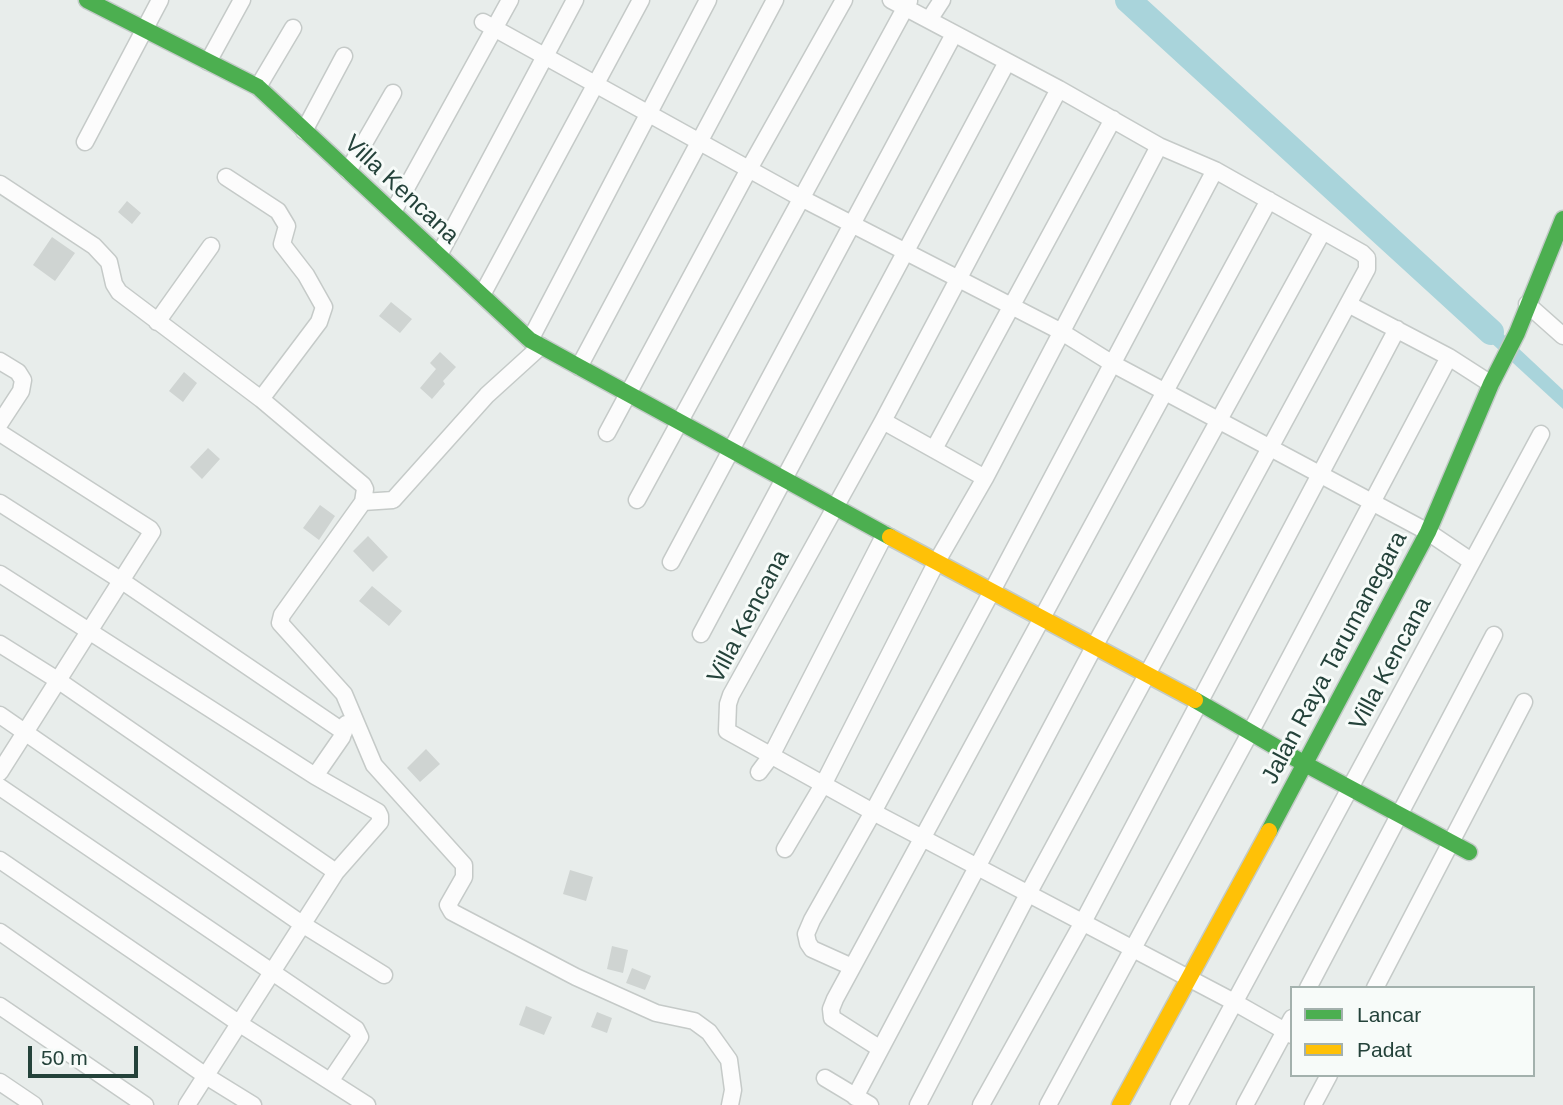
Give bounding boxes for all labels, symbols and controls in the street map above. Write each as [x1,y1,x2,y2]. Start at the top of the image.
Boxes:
street label: Villa Kencana [338,130,464,250]
street label: Jalan Raya Tarumanegara [1256,527,1414,789]
street label: Villa Kencana [702,546,796,688]
street label: Villa Kencana [1344,593,1438,735]
legend [1290,986,1535,1077]
text: Lancar [1357,1003,1421,1026]
scale bar [32,1032,142,1076]
text: Padat [1357,1038,1412,1061]
text: 50 m [41,1046,88,1069]

